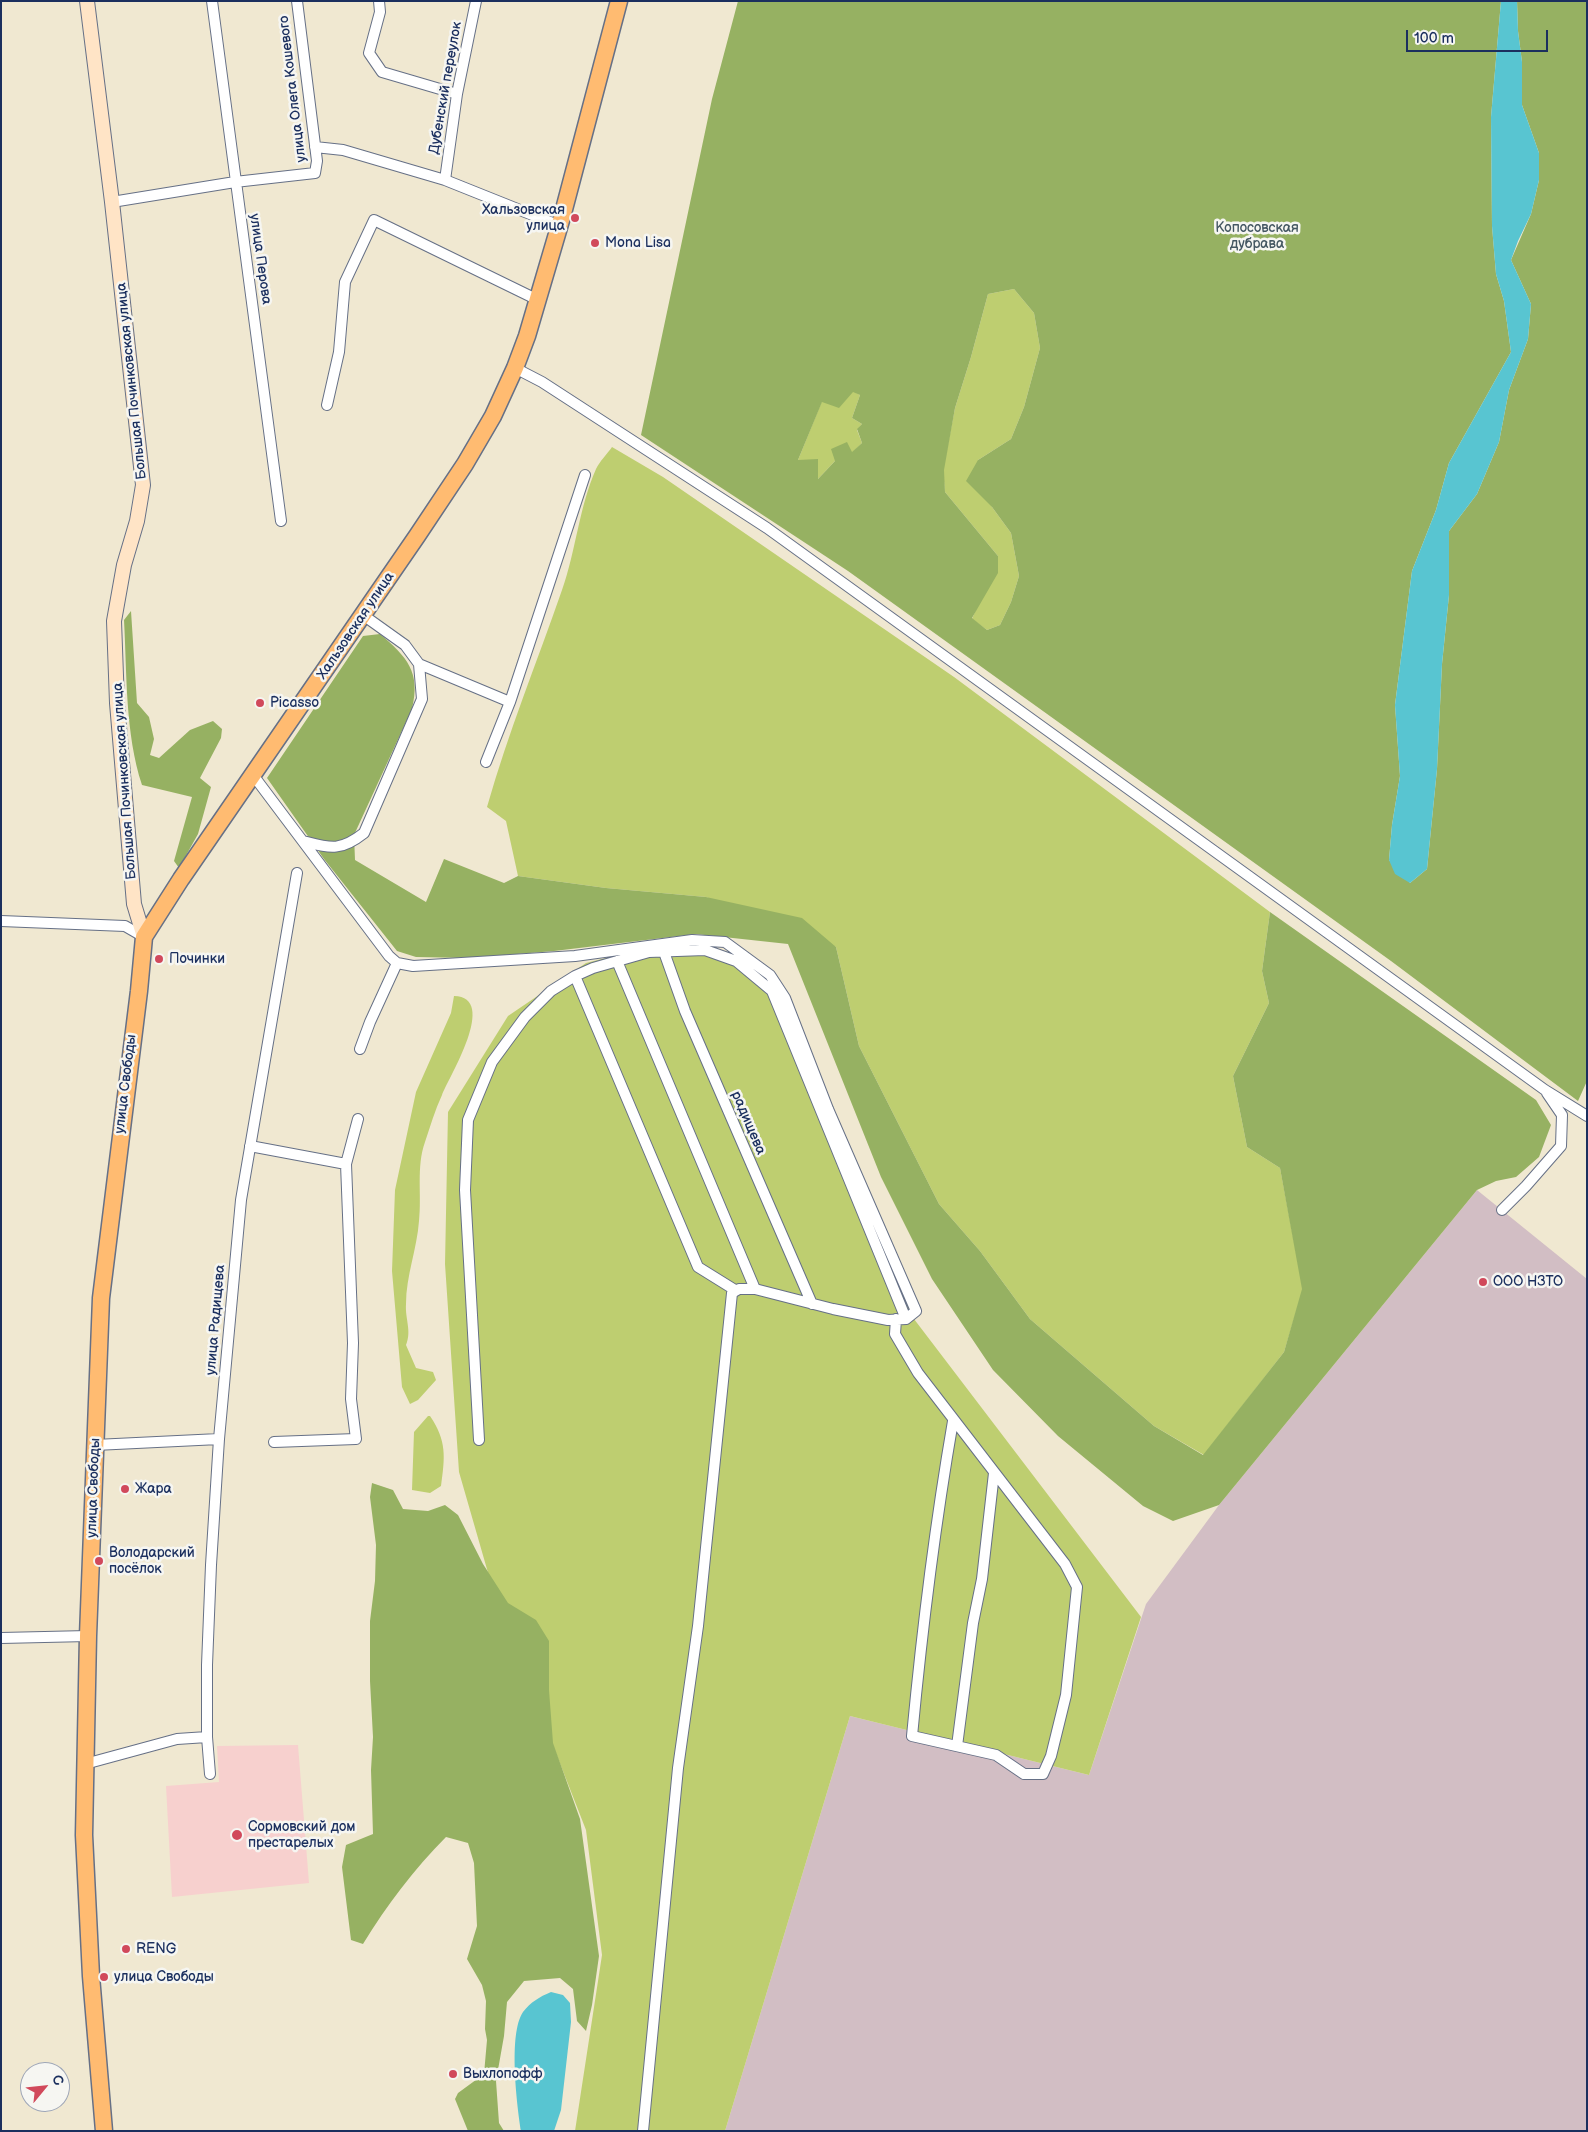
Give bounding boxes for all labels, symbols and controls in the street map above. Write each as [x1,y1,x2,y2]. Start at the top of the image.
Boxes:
street label: улица Олега Кошевого [276,15,310,163]
street label: Дубенский переулок [426,20,466,156]
scale bar [1408,20,1550,52]
text: 100 m [1414,29,1454,48]
place label: Хальзовская улица [482,202,565,234]
street label: улица Перова [245,212,275,306]
marker: Хальзовская улица [569,212,581,224]
park label: Копосовская дубрава [1215,220,1299,252]
place label: Mona Lisa [605,235,671,251]
marker: Mona Lisa [589,237,601,249]
street label: Большая Починковская улица [113,282,151,480]
street label: Хальзовская улица [314,569,398,683]
street label: Большая Починковская улица [110,682,140,880]
place label: Picasso [270,695,319,711]
marker: Picasso [254,697,266,709]
place label: Починки [169,951,225,967]
marker: Починки [153,953,165,965]
street label: улица Свободы [112,1033,140,1135]
street label: радищева [727,1089,769,1157]
street label: улица Радищева [203,1264,229,1376]
place label: ООО НЗТО [1493,1274,1563,1290]
marker: ООО НЗТО [1477,1276,1489,1288]
street label: улица Свободы [84,1438,104,1538]
place label: Жара [135,1481,172,1497]
marker: Жара [119,1483,131,1495]
place label: Володарский посёлок [109,1545,195,1578]
marker: Володарский посёлок [93,1555,105,1567]
place label: Сормовский дом престарелых [248,1819,355,1851]
marker: Сормовский дом престарелых [230,1828,244,1842]
place label: RENG [136,1941,176,1957]
marker: RENG [120,1943,132,1955]
place label: улица Свободы [114,1969,214,1985]
marker: улица Свободы [98,1971,110,1983]
north arrow [20,2062,70,2112]
place label: Выхлопофф [463,2066,542,2082]
marker: Выхлопофф [447,2068,459,2080]
text: С [48,2072,68,2088]

